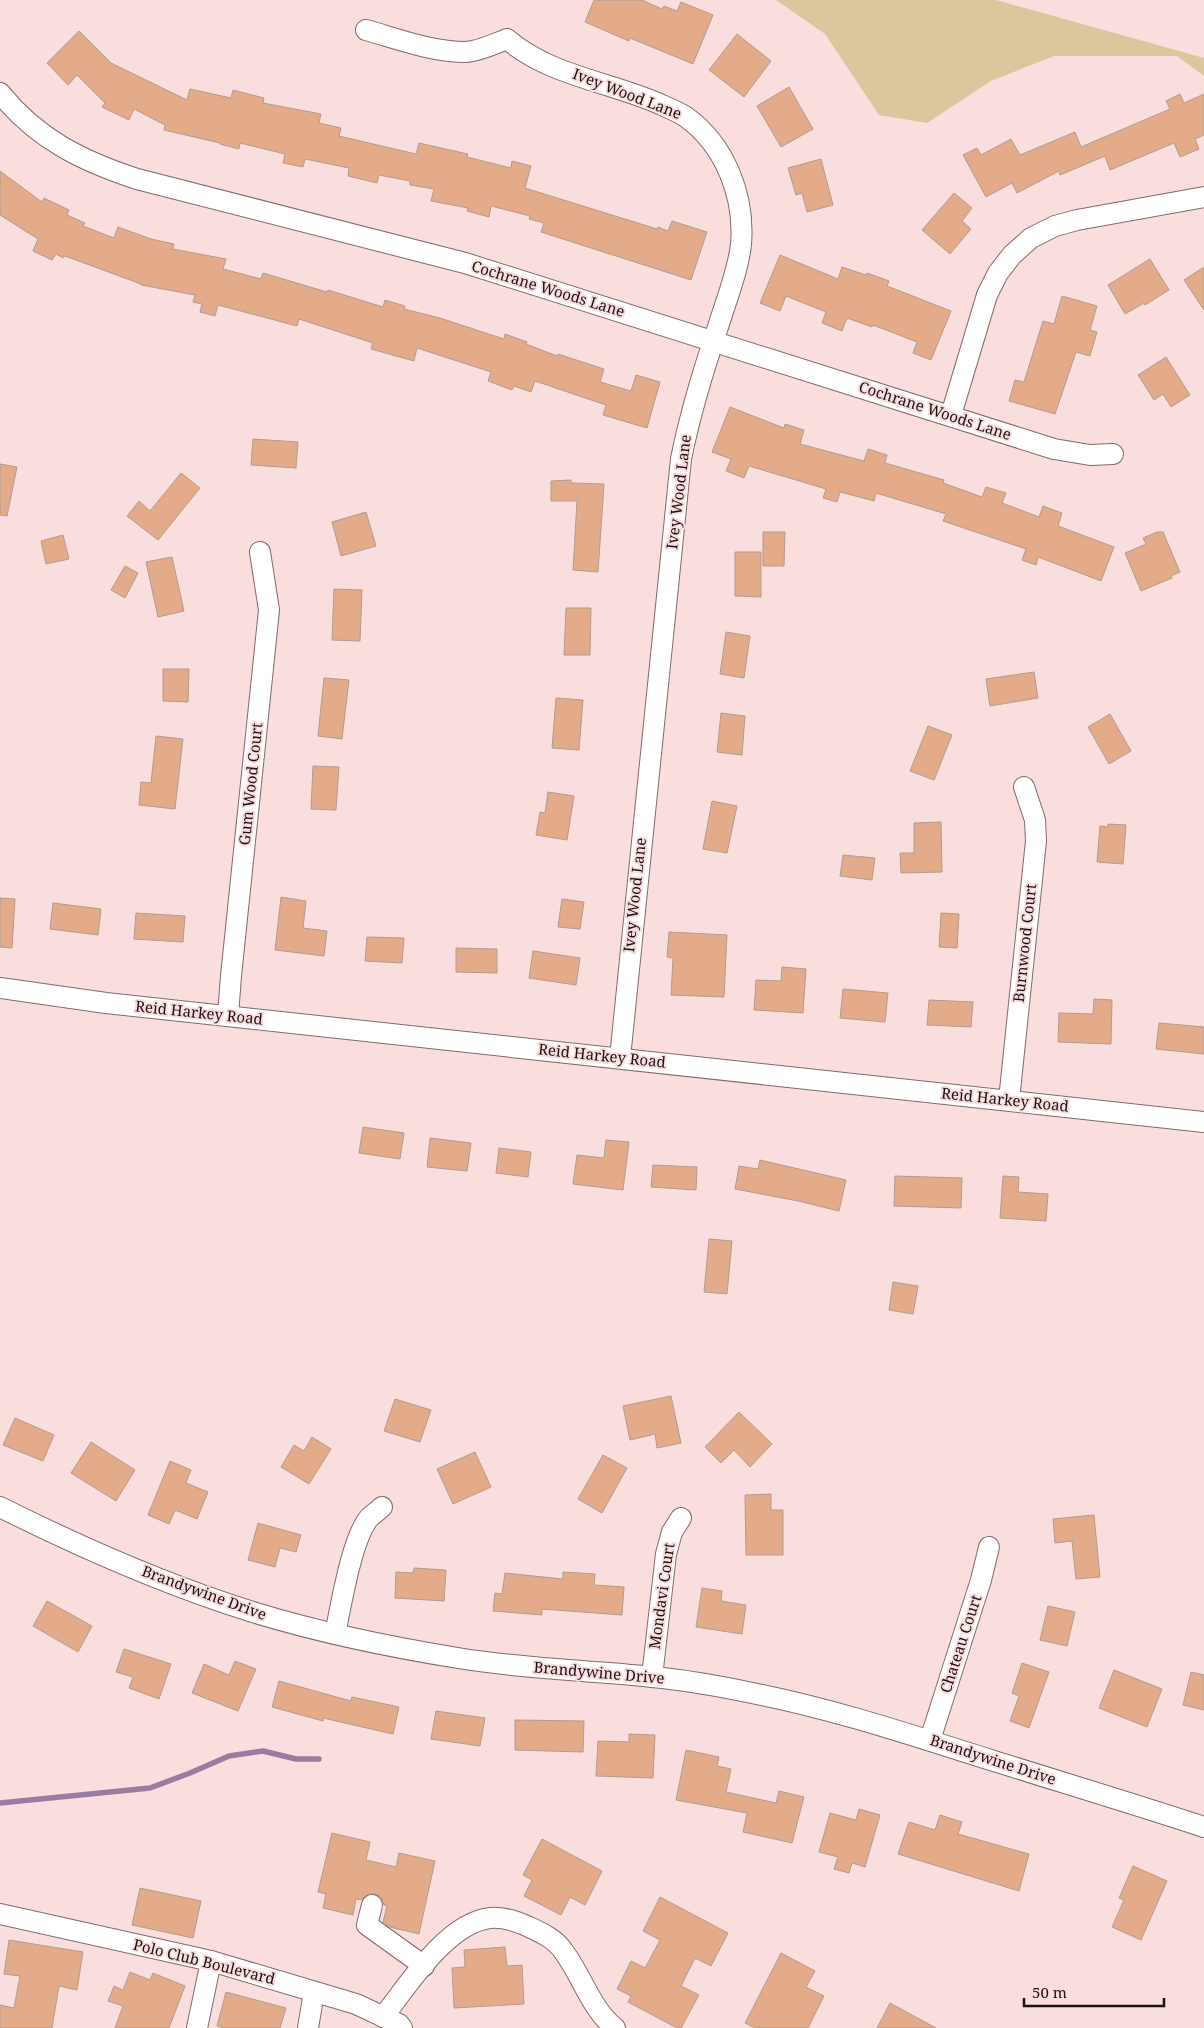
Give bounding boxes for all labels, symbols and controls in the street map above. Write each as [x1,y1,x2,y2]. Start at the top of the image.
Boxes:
street label: Ivey Wood Lane [570,63,685,123]
street label: Cochrane Woods Lane [469,255,627,321]
street label: Cochrane Woods Lane [857,376,1014,444]
street label: Ivey Wood Lane [661,433,695,550]
street label: Gum Wood Court [234,722,266,846]
street label: Ivey Wood Lane [618,837,650,953]
street label: Burnwood Court [1008,883,1040,1003]
street label: Reid Harkey Road [134,995,264,1029]
street label: Reid Harkey Road [537,1038,667,1072]
street label: Reid Harkey Road [940,1082,1070,1116]
street label: Mondavi Court [644,1541,678,1650]
street label: Brandywine Drive [139,1560,269,1624]
street label: Chateau Court [935,1592,985,1695]
street label: Brandywine Drive [533,1656,665,1688]
street label: Brandywine Drive [928,1729,1059,1789]
street label: Polo Club Boulevard [131,1934,277,1988]
scale bar [1024,1976,1164,2008]
text: 50 m [1032,1982,1067,2002]

